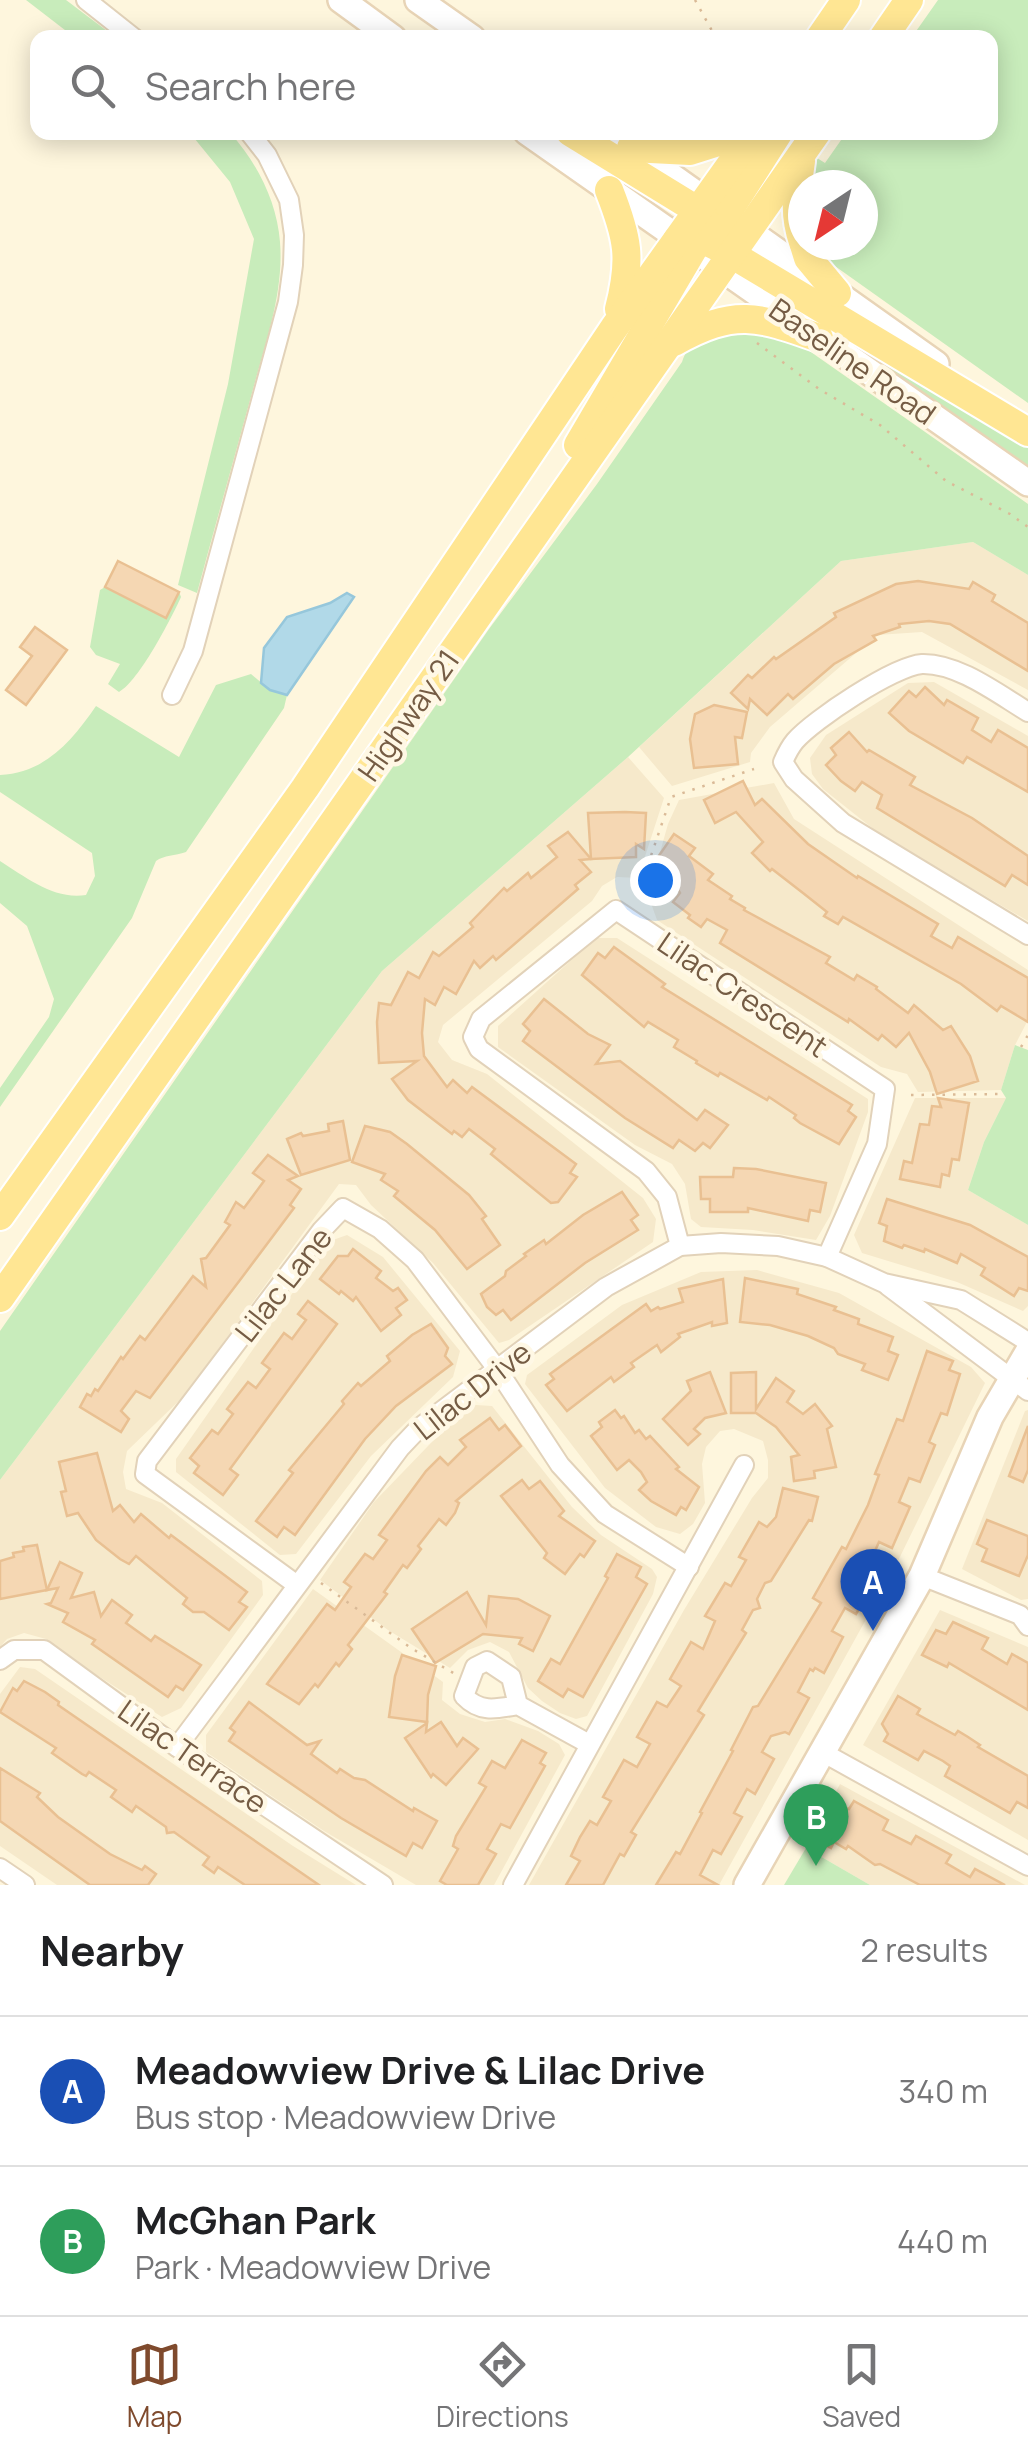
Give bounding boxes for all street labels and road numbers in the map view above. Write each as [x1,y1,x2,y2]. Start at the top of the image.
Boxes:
street label: Baseline Road [761,288,945,434]
street label: Highway 21 [348,641,468,789]
street label: Lilac Crescent [650,922,836,1066]
street label: Lilac Lane [225,1218,341,1350]
street label: Lilac Drive [405,1331,539,1449]
street label: Lilac Terrace [110,1690,276,1822]

